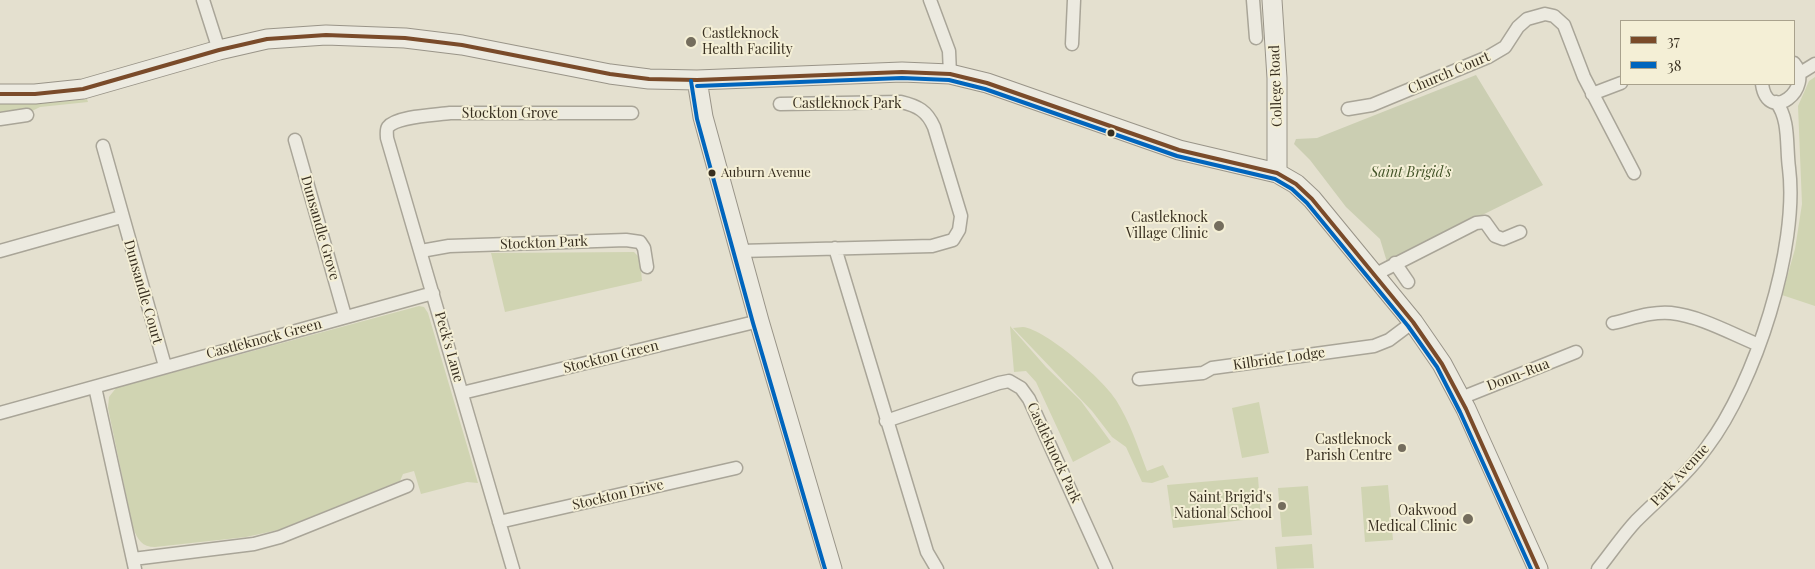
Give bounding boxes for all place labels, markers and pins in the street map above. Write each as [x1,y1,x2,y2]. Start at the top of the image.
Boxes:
place label: Castleknock Health Facility [702,26,793,58]
marker: Castleknock Health Facility [684,35,698,49]
unlabelled marker [1106,128,1116,138]
place label: Auburn Avenue [721,165,811,181]
marker: Auburn Avenue [707,168,717,178]
place label: Castleknock Village Clinic [1126,210,1208,242]
marker: Castleknock Village Clinic [1212,219,1226,233]
place label: Castleknock Parish Centre [1306,432,1392,464]
marker: Castleknock Parish Centre [1396,442,1408,454]
place label: Saint Brigid's National School [1174,490,1272,522]
marker: Saint Brigid's National School [1276,500,1288,512]
place label: Oakwood Medical Clinic [1367,503,1457,536]
marker: Oakwood Medical Clinic [1461,512,1475,526]

